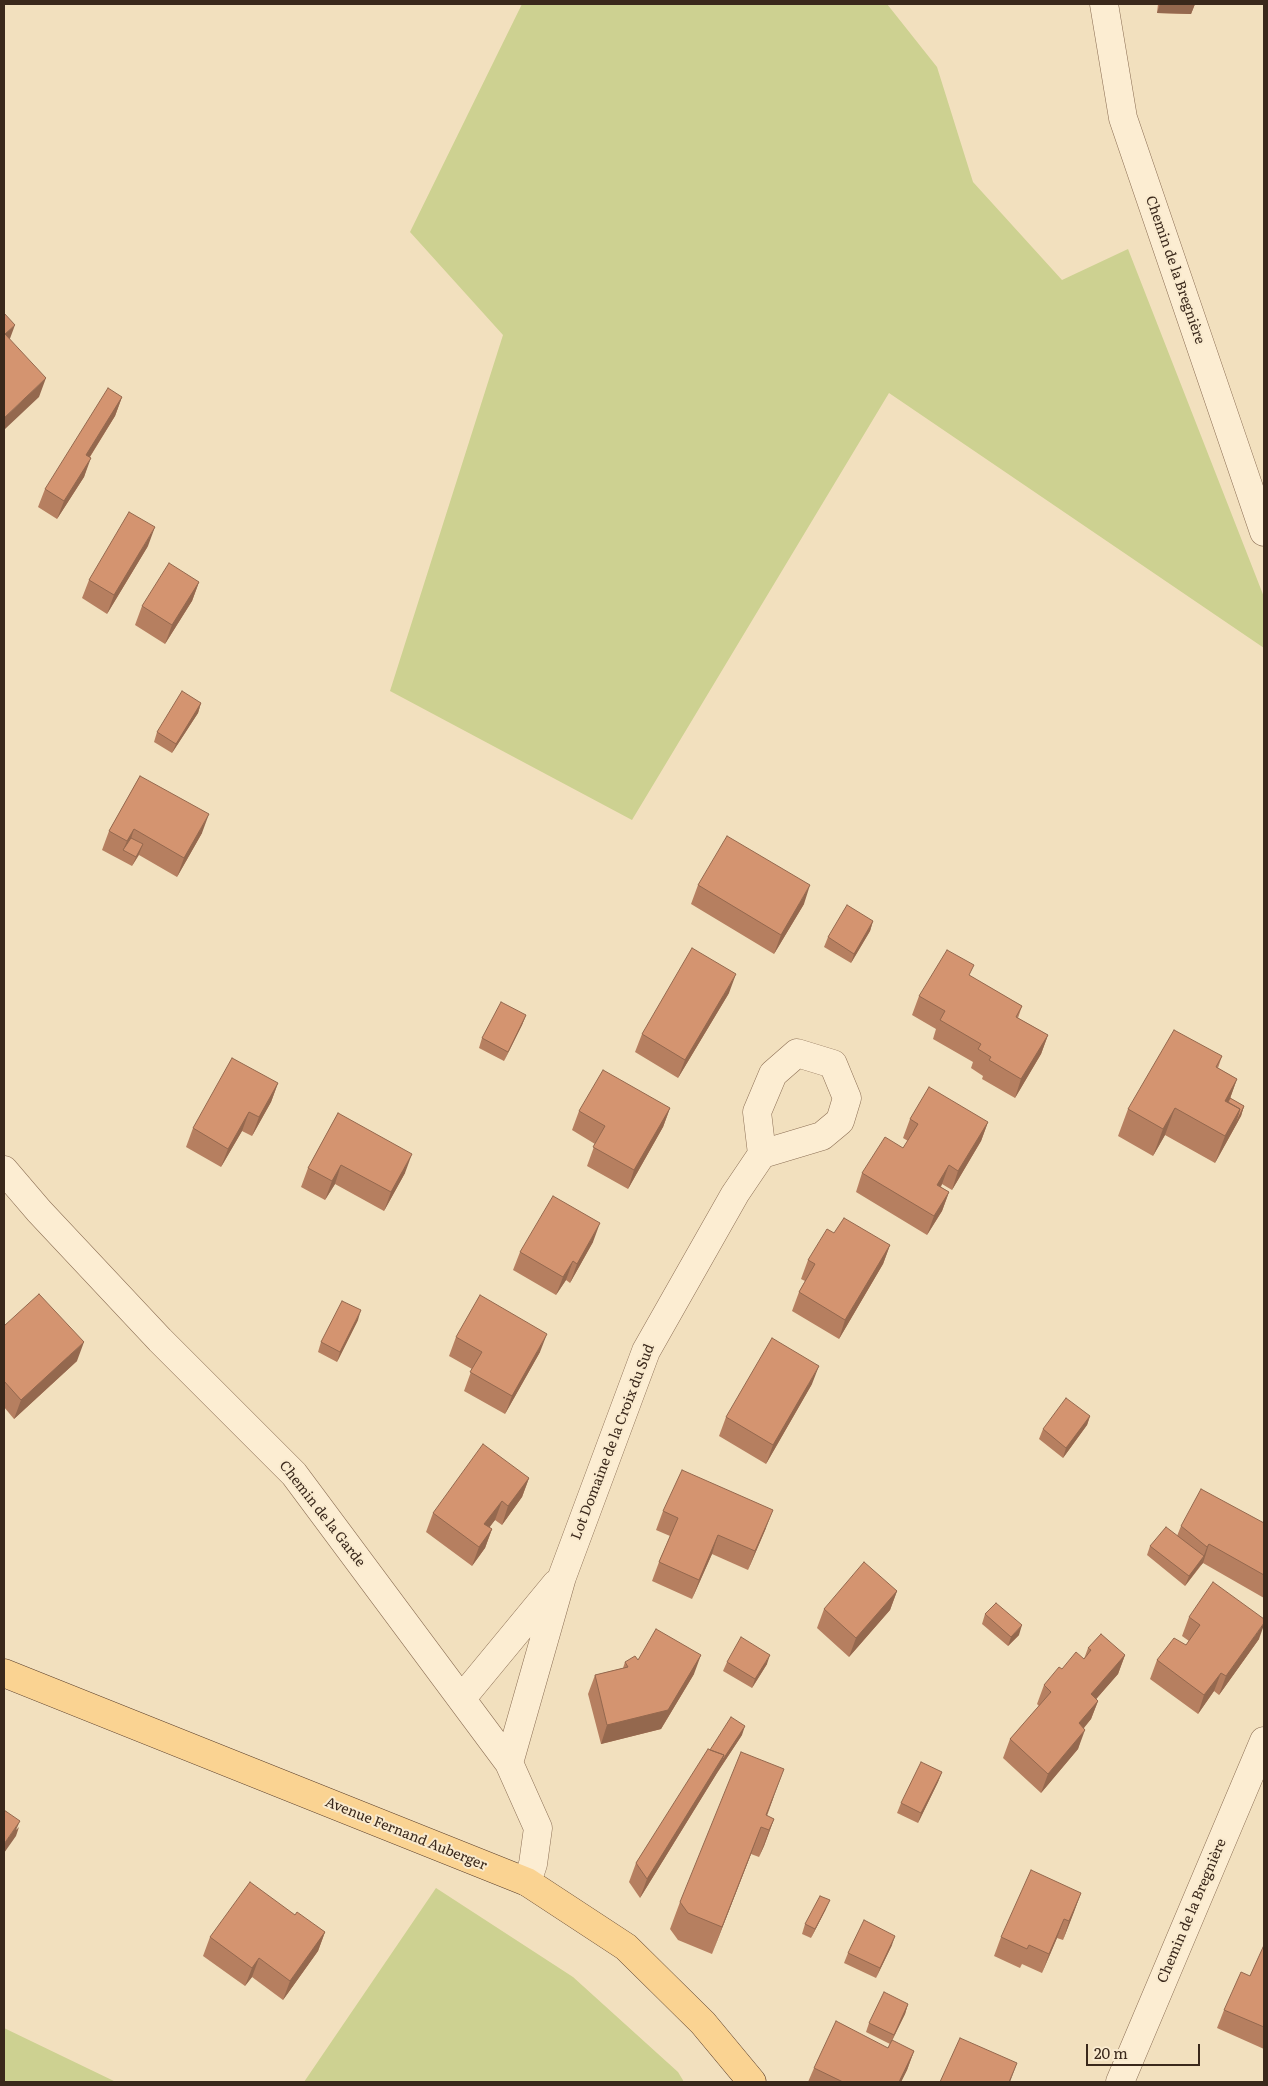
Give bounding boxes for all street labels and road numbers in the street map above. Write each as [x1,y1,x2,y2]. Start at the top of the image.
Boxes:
street label: Chemin de la Bregnière [1142,194,1208,346]
street label: Lot Domaine de la Croix du Sud [568,1342,658,1542]
street label: Chemin de la Garde [275,1458,369,1570]
street label: Avenue Fernand Auberger [323,1794,489,1874]
street label: Chemin de la Bregnière [1154,1836,1230,1986]

